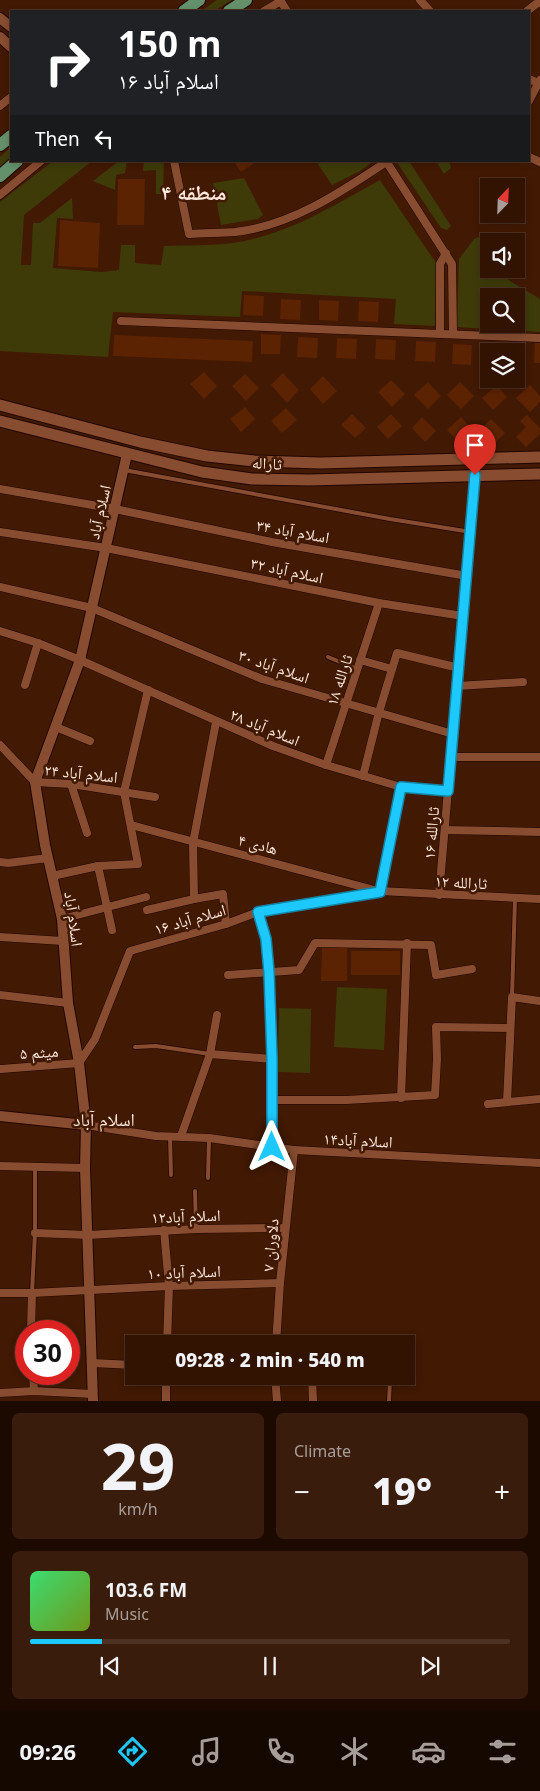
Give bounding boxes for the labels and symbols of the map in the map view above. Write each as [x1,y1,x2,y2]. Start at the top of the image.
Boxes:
district label: منطقه ۴ [161,178,227,206]
north arrow [480,178,525,222]
pin [454,424,496,475]
street label: ثاراله [251,451,283,475]
street label: اسلام آباد [82,483,116,541]
street label: اسلام آباد ۳۴ [255,514,331,548]
street label: اسلام آباد ۳۲ [249,552,325,588]
street label: اسلام آباد ۳۰ [236,644,312,688]
street label: ثارالله ۱۸ [320,651,358,708]
street label: اسلام آباد ۲۸ [227,703,303,751]
street label: اسلام آباد ۲۴ [43,758,119,788]
street label: ثارالله ۱۶ [418,805,444,860]
street label: هادی ۴ [236,828,280,860]
street label: ثارالله ۱۲ [434,870,488,894]
street label: اسلام آباد [59,890,89,948]
street label: اسلام آباد ۱۶ [152,898,228,940]
street label: میثم ۵ [19,1040,59,1064]
district label: اسلام آباد [73,1107,135,1132]
position arrow [245,1120,297,1172]
street label: اسلام آباد۱۴ [323,1127,393,1153]
street label: اسلام آباد۱۲ [151,1204,221,1228]
street label: دلاوران ۷ [256,1217,284,1273]
street label: اسلام آباد ۱۰ [147,1260,221,1284]
speed limit sign: 30 [15,1320,80,1385]

